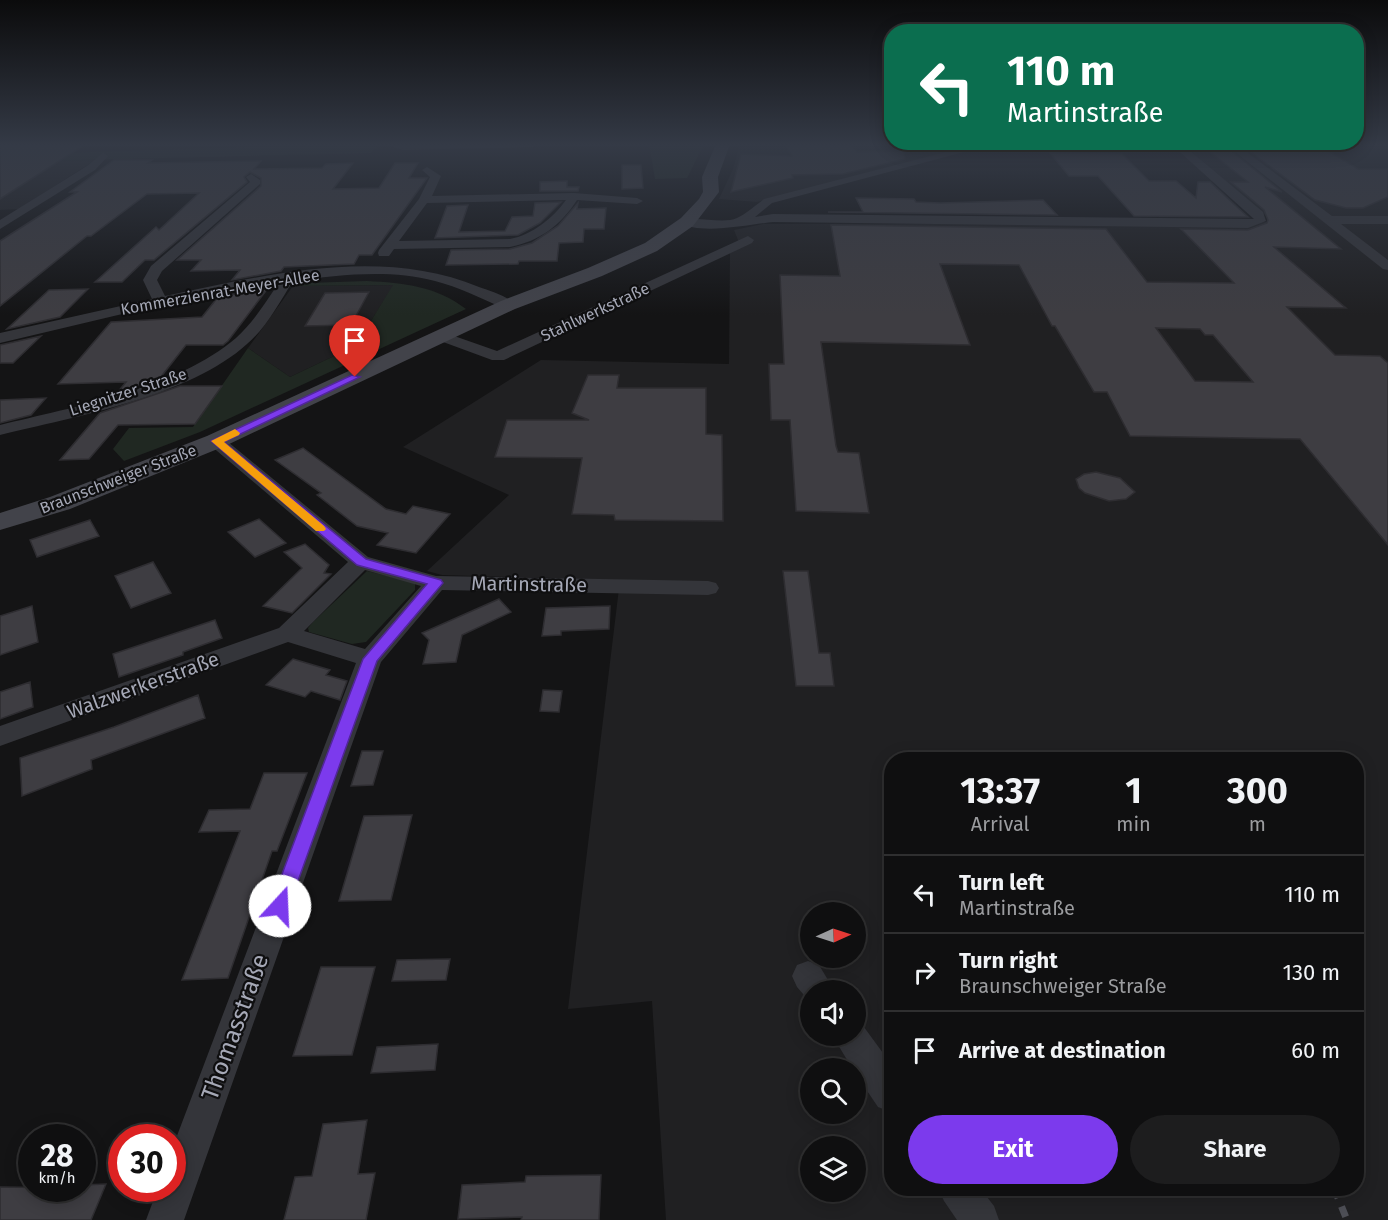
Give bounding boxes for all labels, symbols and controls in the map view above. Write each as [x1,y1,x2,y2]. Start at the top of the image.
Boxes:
text: 110 m [1007,46,1115,96]
icon: left [908,48,986,126]
text: Martinstraße [1007,97,1164,129]
street label: Kommerzienrat-Meyer-Allee [119,265,321,319]
street label: Stahlwerkstraße [538,279,652,345]
pin [329,315,380,377]
icon: arrive [338,324,371,357]
street label: Liegnitzer Straße [67,364,189,420]
street label: Braunschweiger Straße [37,440,199,518]
street label: Martinstraße [471,571,587,597]
street label: Walzwerkerstraße [64,646,222,724]
text: 13:37 [960,769,1040,813]
text: 1 [1125,769,1142,813]
text: 300 [1227,769,1288,813]
text: Arrival [971,812,1029,836]
text: min [1116,812,1151,836]
text: m [1249,812,1266,836]
text: Turn left [959,869,1044,896]
position arrow [248,874,312,938]
icon: left [908,878,941,911]
text: 110 m [1284,881,1340,908]
text: Martinstraße [959,896,1075,920]
north arrow [800,902,866,968]
map controls [800,902,866,1202]
text: Turn right [959,947,1058,974]
street label: Thomasstraße [196,950,274,1104]
icon: right [908,956,941,989]
text: 130 m [1283,959,1340,986]
text: Braunschweiger Straße [959,974,1167,998]
button: sound [800,980,866,1046]
icon: arrive [908,1034,941,1067]
text: Arrive at destination [959,1037,1166,1064]
text: 60 m [1291,1037,1340,1064]
button: search [800,1058,866,1124]
button: Exit [908,1115,1118,1184]
button: Share [1130,1115,1340,1184]
speed limit sign: 30 [108,1124,186,1202]
button: layers [800,1136,866,1202]
text: 28 [41,1138,73,1174]
text: km/h [38,1169,76,1187]

